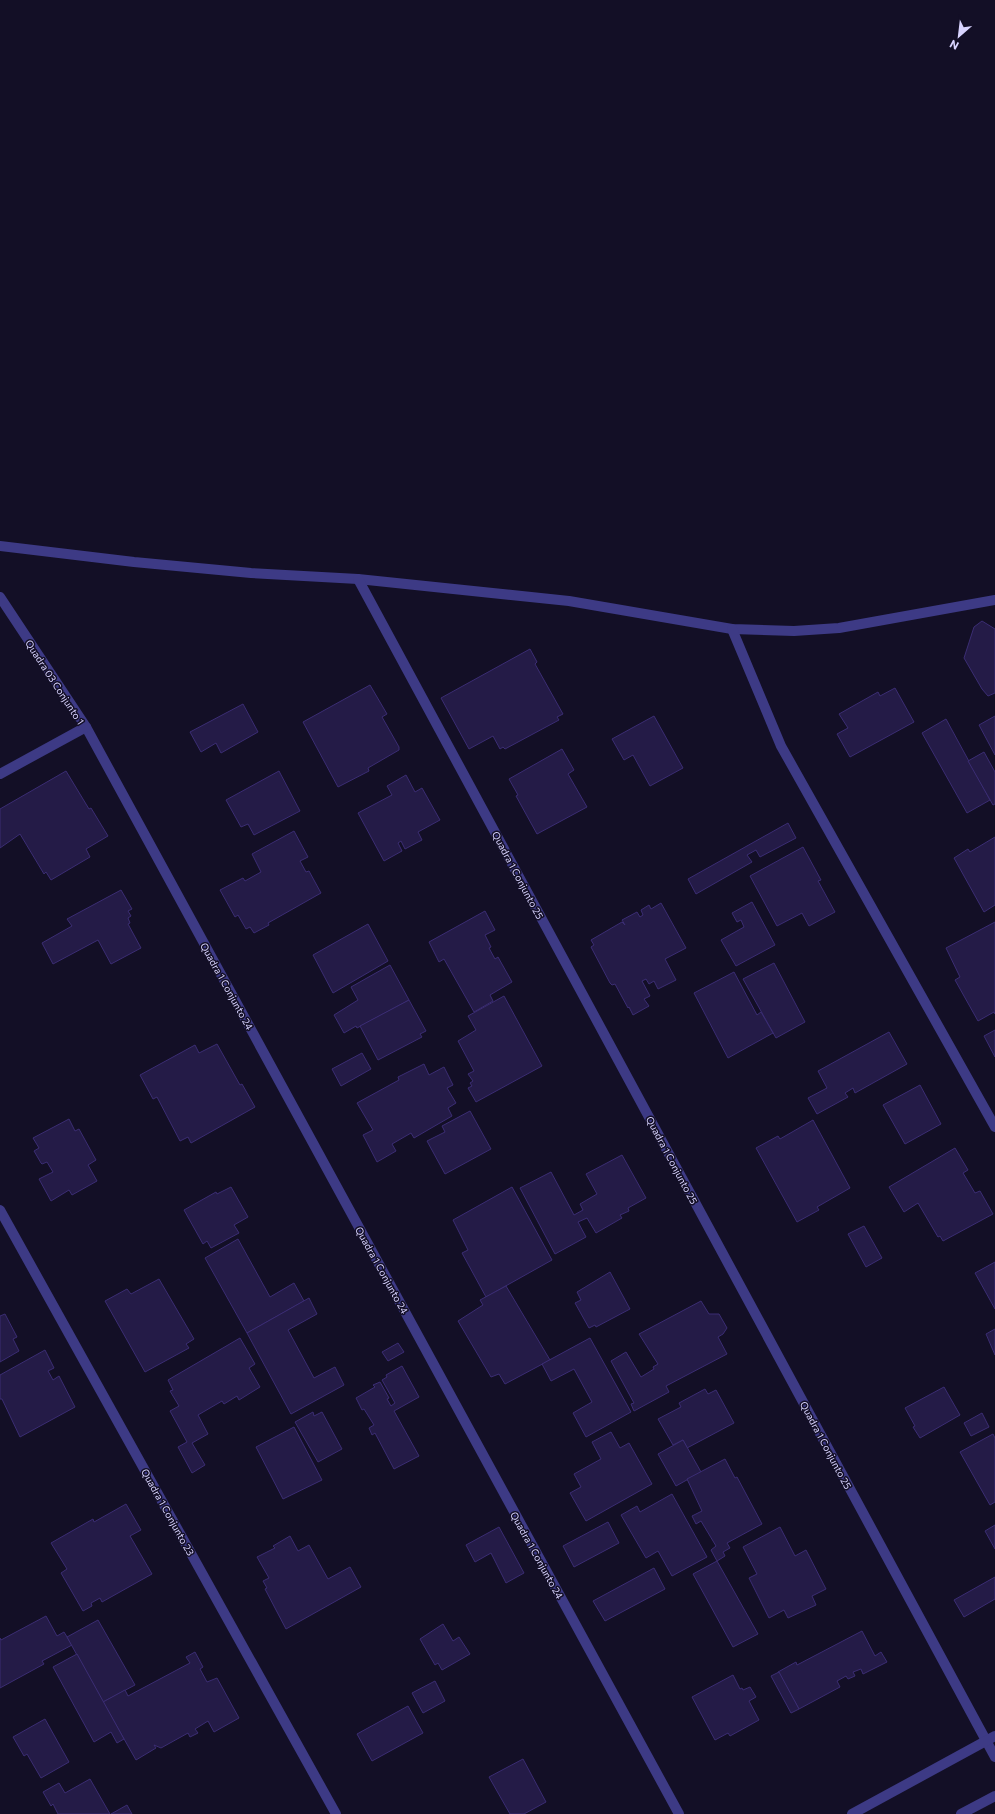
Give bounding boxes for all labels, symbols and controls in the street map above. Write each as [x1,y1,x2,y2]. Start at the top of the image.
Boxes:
north arrow [939,16,979,56]
text: N [947,38,961,53]
street label: Quadra 03 Conjunto 1 [23,637,87,727]
street label: Quadra 1 Conjunto 25 [490,829,546,921]
street label: Quadra 1 Conjunto 24 [198,940,256,1032]
street label: Quadra 1 Conjunto 25 [644,1114,700,1206]
street label: Quadra 1 Conjunto 24 [353,1224,411,1316]
street label: Quadra 1 Conjunto 25 [798,1399,854,1491]
street label: Quadra 1 Conjunto 23 [139,1466,197,1558]
street label: Quadra 1 Conjunto 24 [508,1509,566,1601]

